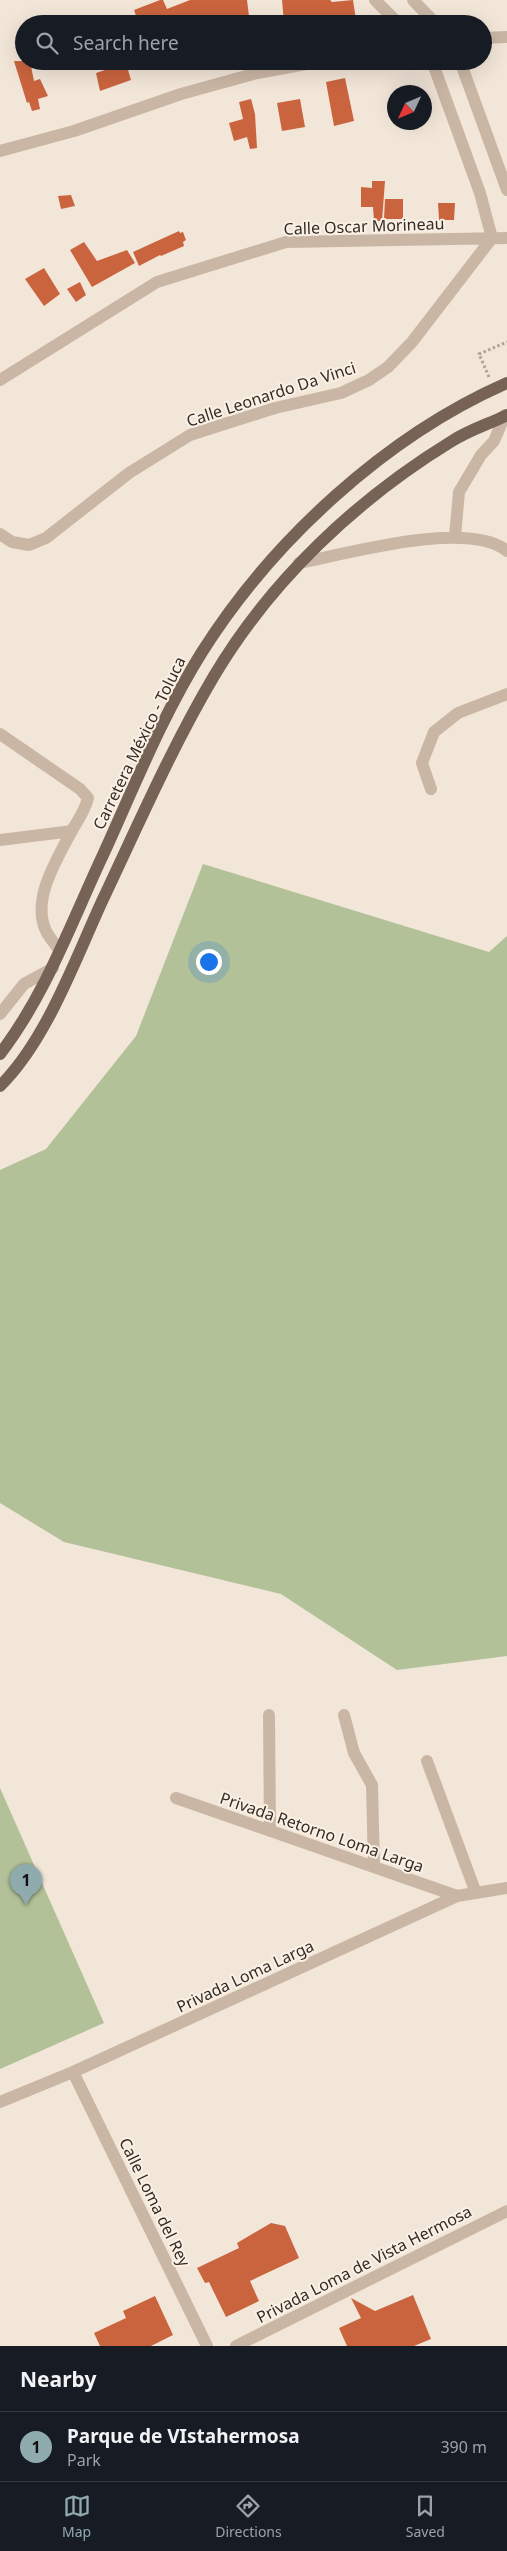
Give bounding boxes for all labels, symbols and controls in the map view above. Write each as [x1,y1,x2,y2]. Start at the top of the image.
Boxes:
search box [15,15,492,70]
icon: search [33,29,61,57]
text: Search here [73,30,179,56]
north arrow [387,85,432,130]
street label: Calle Oscar Morineau [283,212,445,240]
street label: Calle Leonardo Da Vinci [184,356,358,432]
street label: Carretera México - Toluca [87,653,191,833]
your location [196,949,222,975]
street label: Privada Retorno Loma Larga [217,1787,427,1877]
pin: 1 [10,1864,42,1905]
street label: Privada Loma Larga [173,1934,317,2018]
street label: Calle Loma del Rey [114,2134,196,2271]
street label: Privada Loma de Vista Hermosa [253,2200,475,2328]
text: Nearby [20,2365,96,2393]
text: Parque de VIstahermosa [67,2423,300,2449]
text: 1 [31,2436,41,2458]
text: 390 m [440,2436,487,2458]
text: Park [67,2449,101,2471]
tab: Map [62,2492,91,2541]
tab: Directions [215,2492,282,2541]
tab: Saved [406,2492,445,2541]

